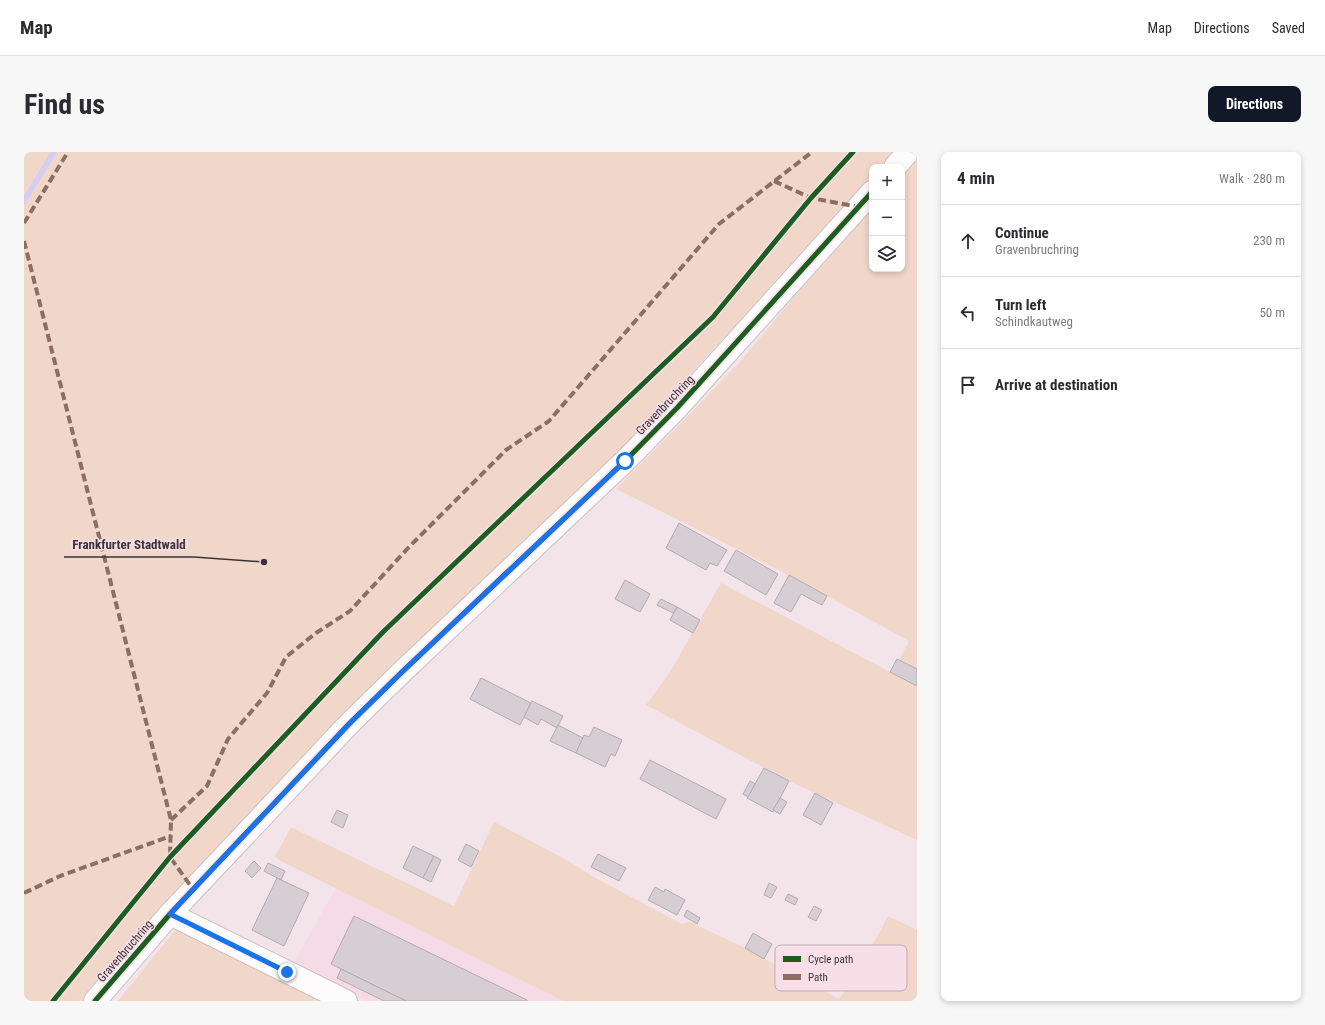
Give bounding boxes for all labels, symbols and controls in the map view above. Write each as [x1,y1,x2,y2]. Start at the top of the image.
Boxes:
text: Map [20,16,53,39]
text: Map [1148,20,1172,36]
text: Directions [1194,20,1250,36]
text: Saved [1272,20,1305,36]
button: Directions [1208,86,1301,122]
text: Find us [24,88,105,121]
map controls [869,164,905,272]
button: + [869,164,905,200]
text: 4 min [957,168,995,188]
text: Walk · 280 m [1219,171,1285,186]
button: − [869,200,905,236]
text: Continue [995,224,1049,242]
icon: ahead [957,230,979,252]
text: 230 m [1253,233,1285,248]
button: layers [869,236,905,272]
text: Gravenbruchring [995,242,1079,257]
text: Turn left [995,296,1046,314]
icon: left [957,302,979,324]
text: 50 m [1259,305,1285,320]
text: Schindkautweg [995,314,1073,329]
street label: Gravenbruchring [633,372,697,438]
icon: arrive [957,374,979,396]
text: Arrive at destination [995,376,1118,394]
route start [616,452,634,470]
callout: Frankfurter Stadtwald [64,532,194,557]
text: Frankfurter Stadtwald [72,537,186,552]
street label: Gravenbruchring [94,917,156,985]
legend [775,945,907,991]
text: Cycle path [808,953,853,966]
route end [278,963,296,981]
text: Path [808,971,828,984]

